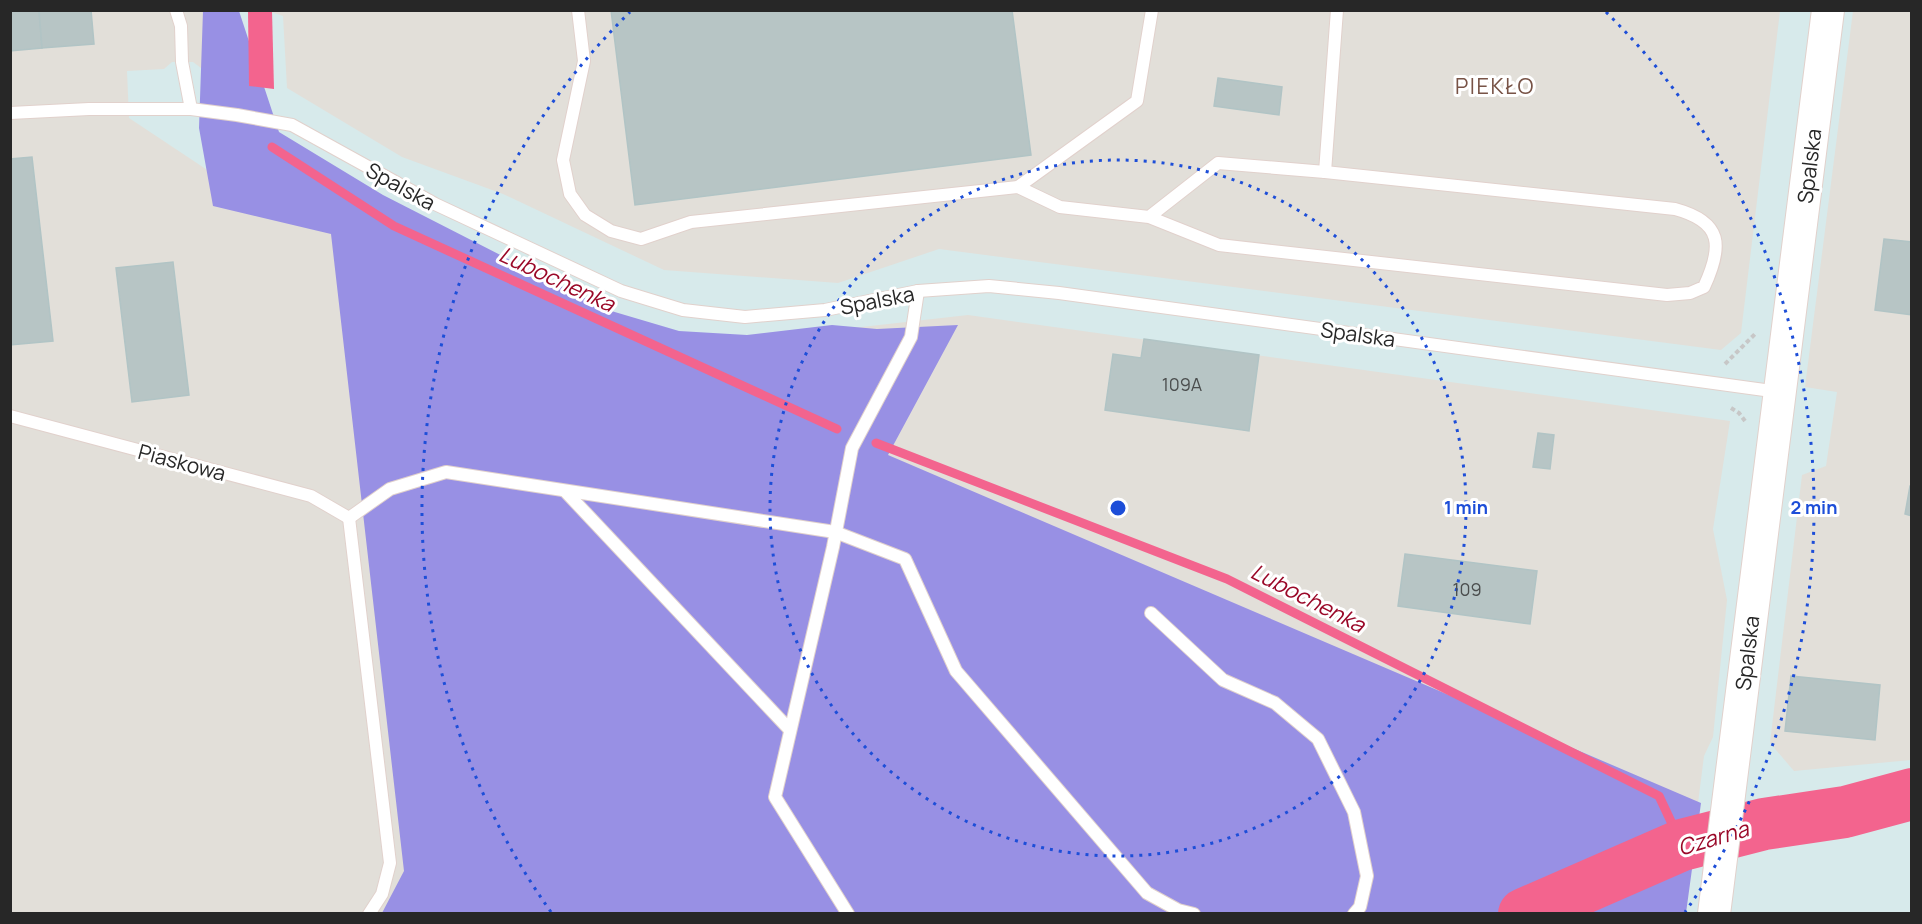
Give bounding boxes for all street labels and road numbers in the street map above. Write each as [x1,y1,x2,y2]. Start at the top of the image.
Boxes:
street label: Spalska [1791,127,1827,205]
street label: Spalska [361,156,441,216]
street label: Spalska [837,279,917,321]
street label: Spalska [1319,315,1397,353]
street label: Piaskowa [135,437,229,487]
street label: Spalska [1729,614,1765,692]

